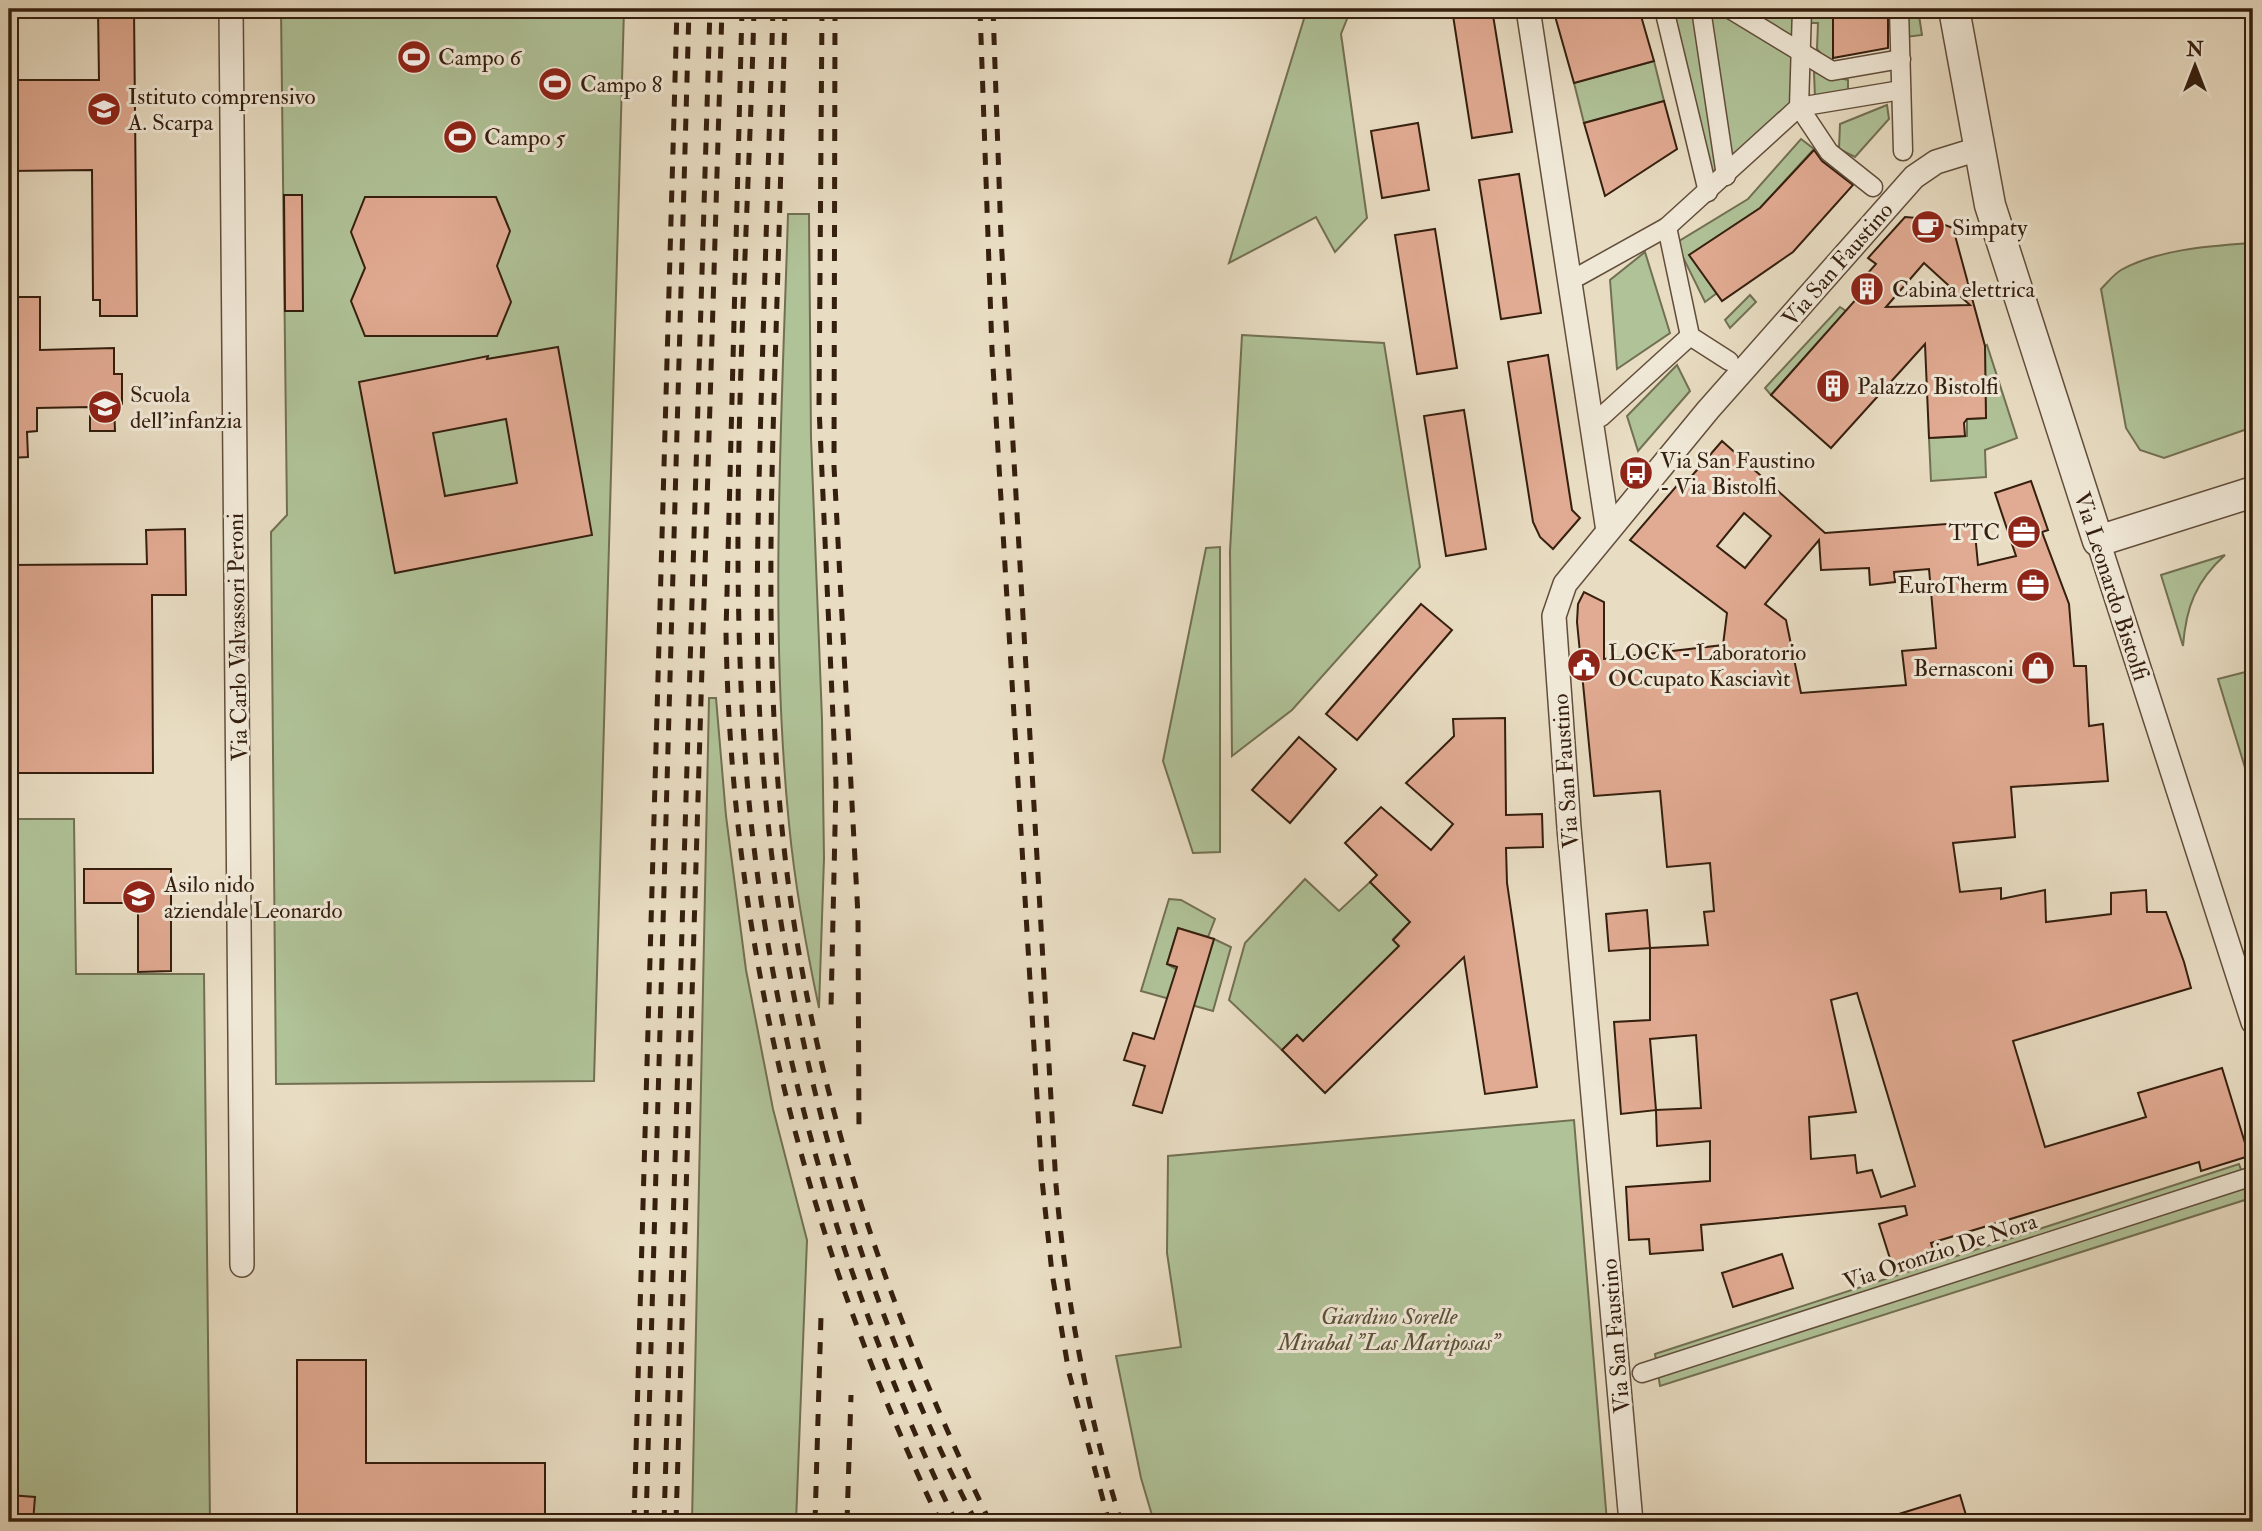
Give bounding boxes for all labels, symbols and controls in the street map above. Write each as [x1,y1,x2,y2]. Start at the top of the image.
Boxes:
north arrow [2160,32,2230,102]
sports icon: Campo 6 [395,38,433,76]
text: N [2185,38,2204,62]
place label: Campo 6 [438,43,523,73]
sports icon: Campo 8 [536,65,574,103]
place label: Campo 8 [580,70,663,100]
place label: Istituto comprensivo A. Scarpa [127,82,315,138]
school or university icon: Istituto comprensivo A. Scarpa [85,90,123,128]
sports icon: Campo 5 [441,118,479,156]
place label: Campo 5 [484,123,566,153]
street label: Via San Faustino [1776,196,1899,332]
cafe icon: Simpaty [1909,208,1947,246]
place label: Simpaty [1952,213,2028,243]
building icon: Cabina elettrica [1848,270,1886,308]
place label: Cabina elettrica [1892,275,2035,304]
building icon: Palazzo Bistolfi [1814,367,1852,405]
place label: Palazzo Bistolfi [1857,372,1999,401]
place label: Scuola dell'infanzia [130,380,243,435]
school or university icon: Scuola dell'infanzia [86,388,124,426]
place label: Via San Faustino - Via Bistolfi [1660,446,1815,501]
bus stop icon: Via San Faustino - Via Bistolfi [1617,454,1655,492]
street label: Via Leonardo Bistolfi [2067,488,2156,685]
street label: Via Carlo Valvassori Peroni [221,513,254,761]
office icon: TTC [2005,513,2043,551]
place label: TTC [1949,518,2000,547]
office icon: EuroTherm [2014,566,2052,604]
place label: EuroTherm [1898,571,2008,600]
place label: LOCK - Laboratorio OCcupato Kasciavìt [1608,638,1806,694]
public building icon: LOCK - Laboratorio OCcupato Kasciavìt [1565,646,1603,684]
shop icon: Bernasconi [2019,649,2057,687]
place label: Bernasconi [1913,654,2014,683]
street label: Via San Faustino [1546,693,1585,849]
place label: Asilo nido aziendale Leonardo [163,870,343,925]
school or university icon: Asilo nido aziendale Leonardo [120,878,158,916]
street label: Via Oronzio De Nora [1840,1206,2041,1296]
street label: Via San Faustino [1594,1257,1637,1414]
park label: Giardino Sorelle Mirabal "Las Mariposas" [1276,1302,1502,1357]

